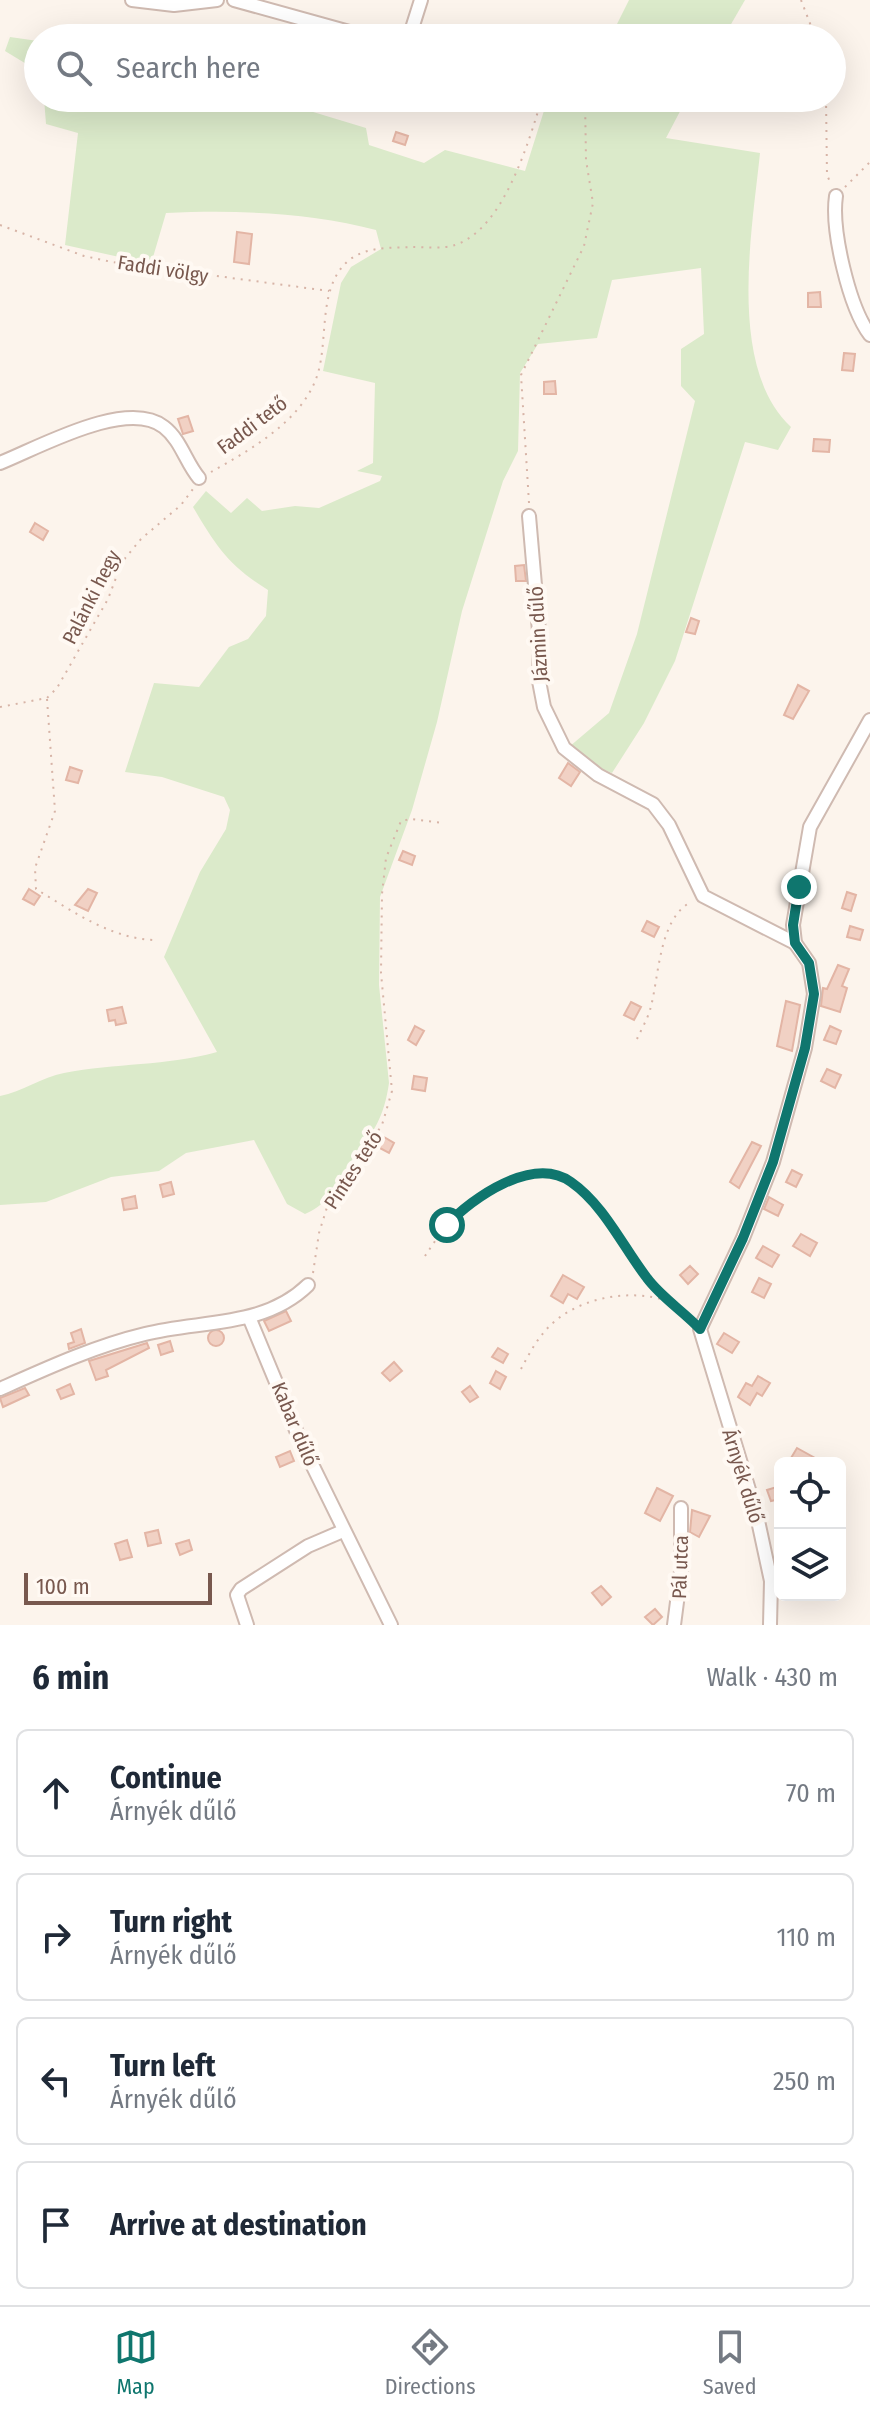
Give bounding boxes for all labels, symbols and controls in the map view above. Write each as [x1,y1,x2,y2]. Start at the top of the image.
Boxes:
search box [24,24,846,112]
icon: search [52,46,96,90]
text: Search here [116,50,261,86]
street label: Faddi völgy [116,250,210,288]
street label: Faddi tető [212,391,292,459]
street label: Palánki hegy [57,546,125,648]
street label: Jázmin dűlő [524,586,552,682]
route end [781,869,817,905]
street label: Pintes tető [319,1126,387,1214]
route start [429,1207,465,1243]
street label: Kabar dűlő [267,1378,323,1470]
street label: Árnyék dűlő [717,1426,769,1526]
map controls [774,1457,846,1601]
button: locate [774,1457,846,1529]
button: layers [774,1529,846,1601]
street label: Pál utca [667,1535,693,1599]
scale bar [24,1569,212,1605]
text: 100 m [36,1573,90,1600]
text: 6 min [32,1657,109,1698]
text: Walk · 430 m [707,1662,838,1693]
text: Continue [110,1760,222,1796]
icon: ahead [34,1771,78,1815]
text: 70 m [786,1778,836,1809]
text: Árnyék dűlő [110,1796,237,1827]
text: Turn right [110,1904,232,1940]
icon: right [34,1915,78,1959]
text: 110 m [776,1922,836,1953]
text: Árnyék dűlő [110,1940,237,1971]
text: Turn left [110,2048,216,2084]
icon: left [34,2059,78,2103]
text: 250 m [773,2066,836,2097]
text: Árnyék dűlő [110,2084,237,2115]
icon: arrive [34,2203,78,2247]
text: Arrive at destination [110,2207,367,2243]
tab: Map [114,2325,158,2400]
tab: Directions [385,2325,476,2400]
tab: Saved [703,2325,756,2400]

